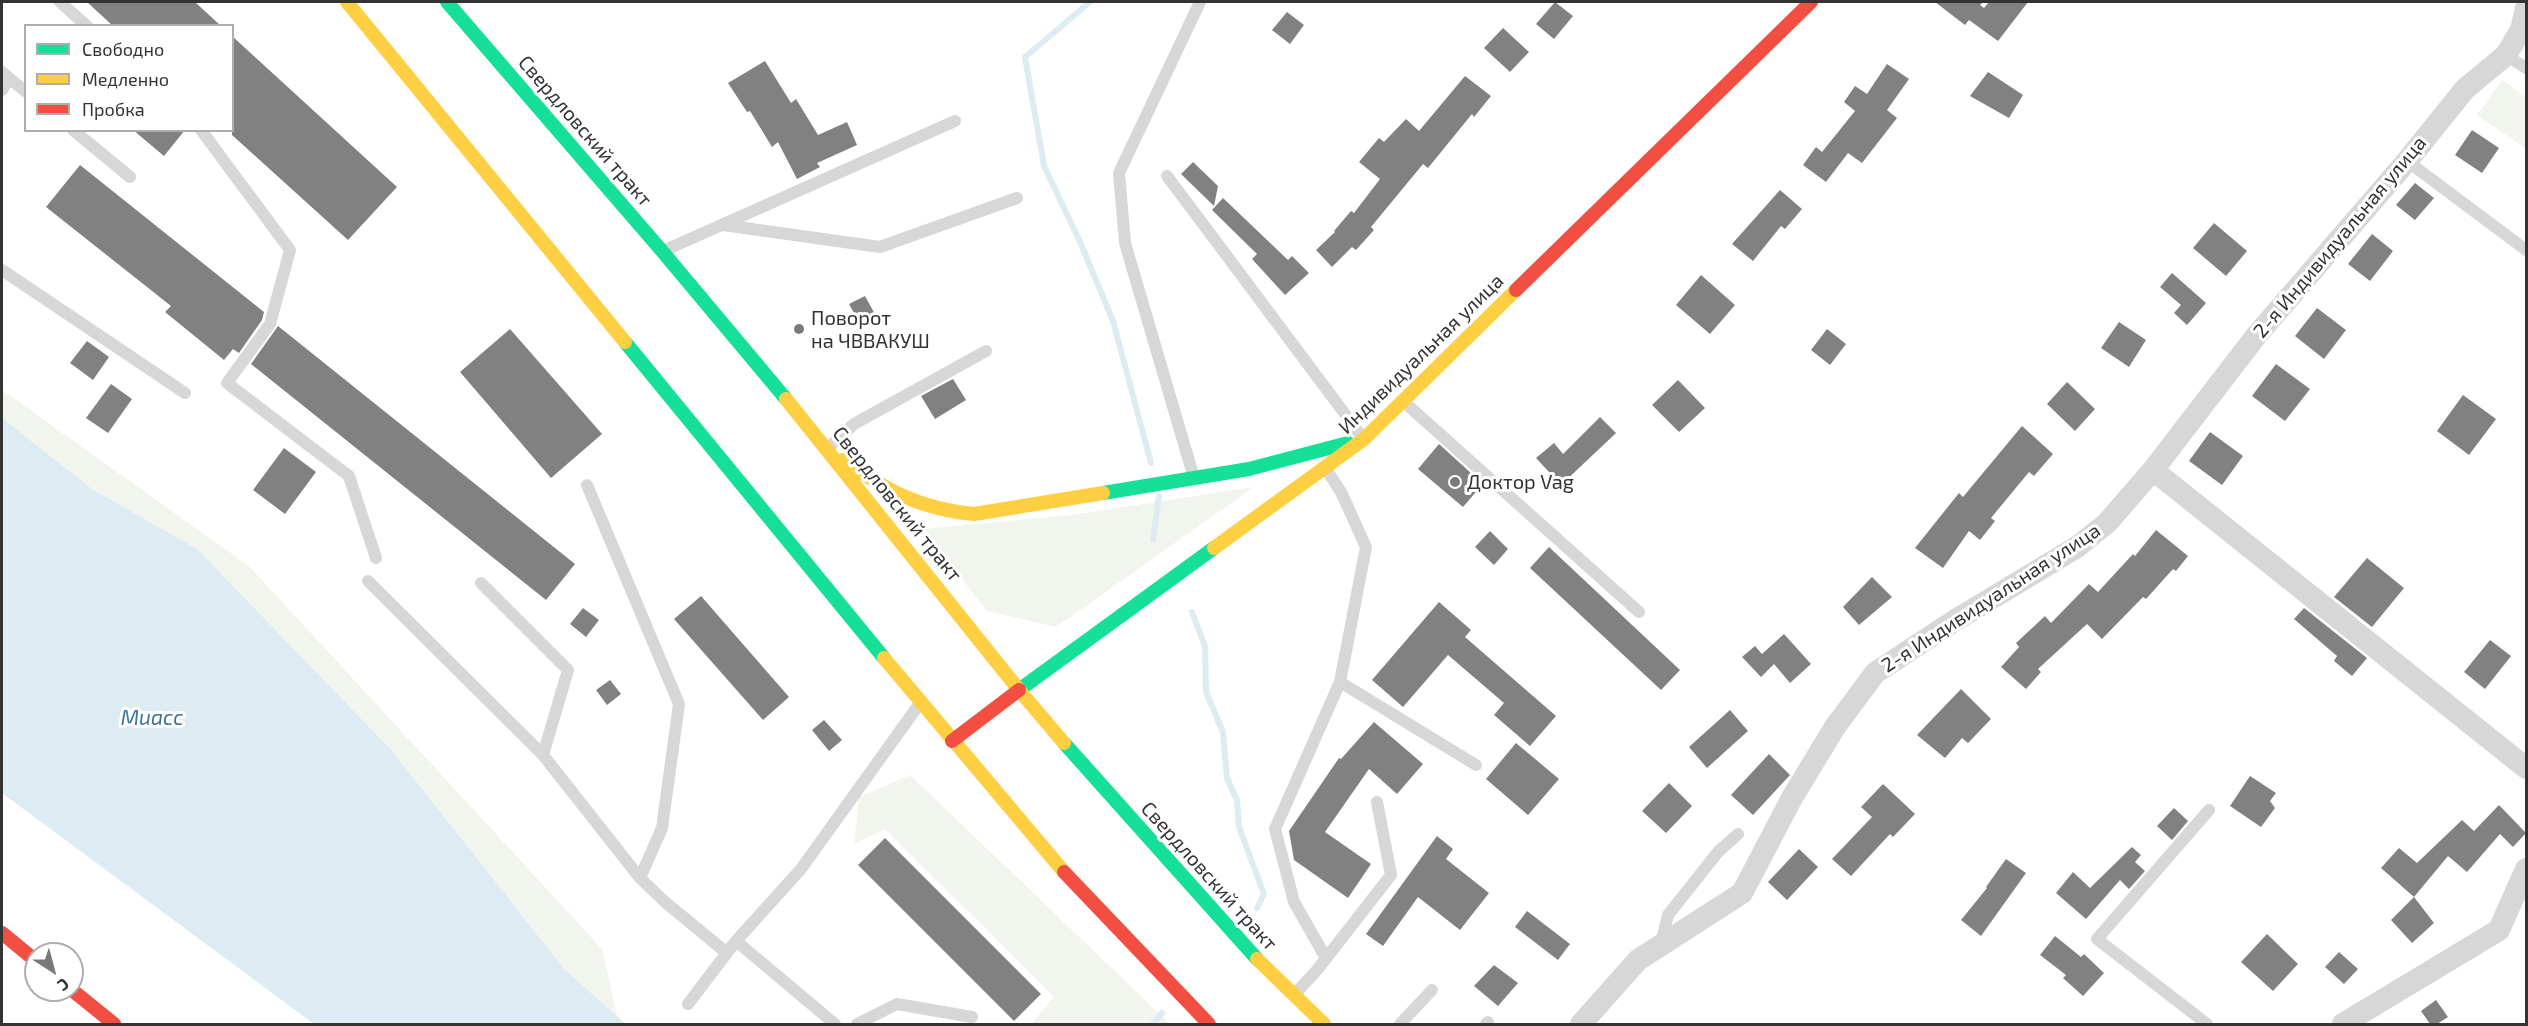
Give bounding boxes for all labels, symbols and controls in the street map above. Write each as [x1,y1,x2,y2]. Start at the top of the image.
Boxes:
legend [24,24,234,132]
text: Свободно [82,38,164,60]
street label: Свердловский тракт [513,51,657,211]
text: Медленно [82,68,169,90]
text: Пробка [82,98,145,120]
street label: 2-я Индивидуальная улица [2249,131,2431,343]
street label: Индивидуальная улица [1333,269,1509,439]
place label: Поворот на ЧВВАКУШ [811,306,930,353]
marker: Поворот на ЧВВАКУШ [792,322,806,336]
street label: Свердловский тракт [827,422,967,586]
place label: Доктор Vag [1467,470,1574,494]
marker: Доктор Vag [1448,475,1462,489]
street label: 2-я Индивидуальная улица [1877,518,2105,678]
water label: Миасс [121,705,183,731]
street label: Свердловский тракт [1136,797,1282,955]
north arrow [24,942,84,1002]
text: С [54,975,73,996]

